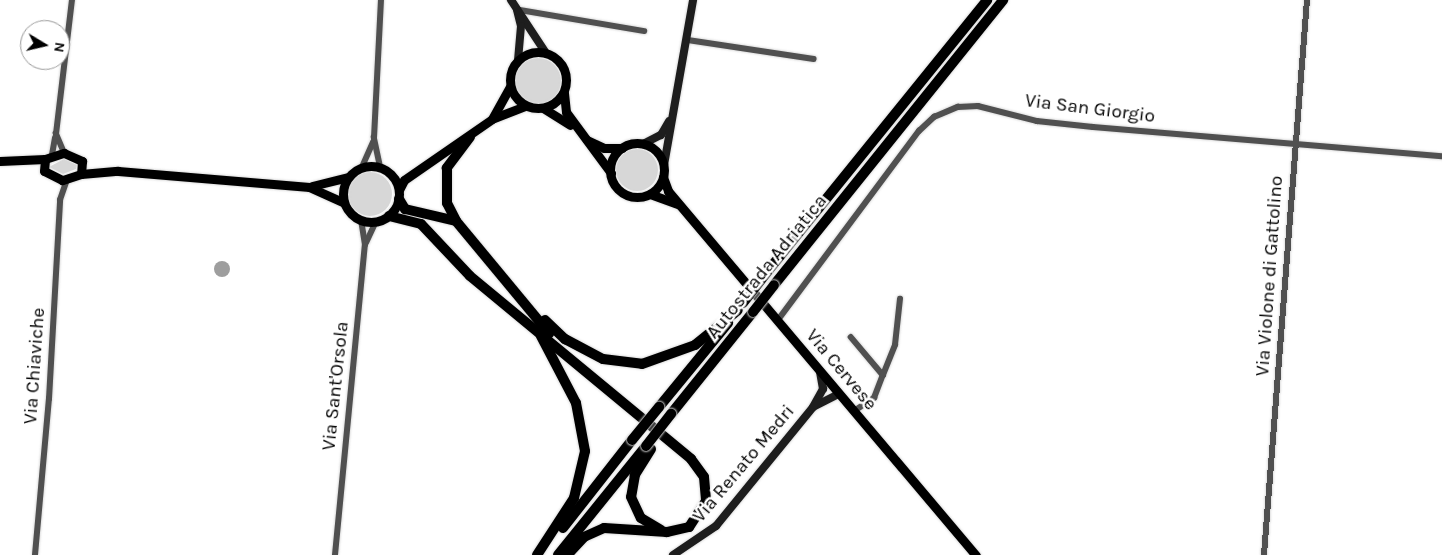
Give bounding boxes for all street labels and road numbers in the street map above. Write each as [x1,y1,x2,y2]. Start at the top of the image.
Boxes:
street label: Via San Giorgio [1024,90,1156,128]
street label: Via Violone di Gattolino [1252,175,1288,377]
street label: Autostrada Adriatica [702,190,832,344]
street label: Via Chiaviche [20,307,50,425]
street label: Via Sant'Orsola [318,320,354,452]
street label: Via Cervese [801,325,881,415]
street label: Via Renato Medri [688,401,800,527]

